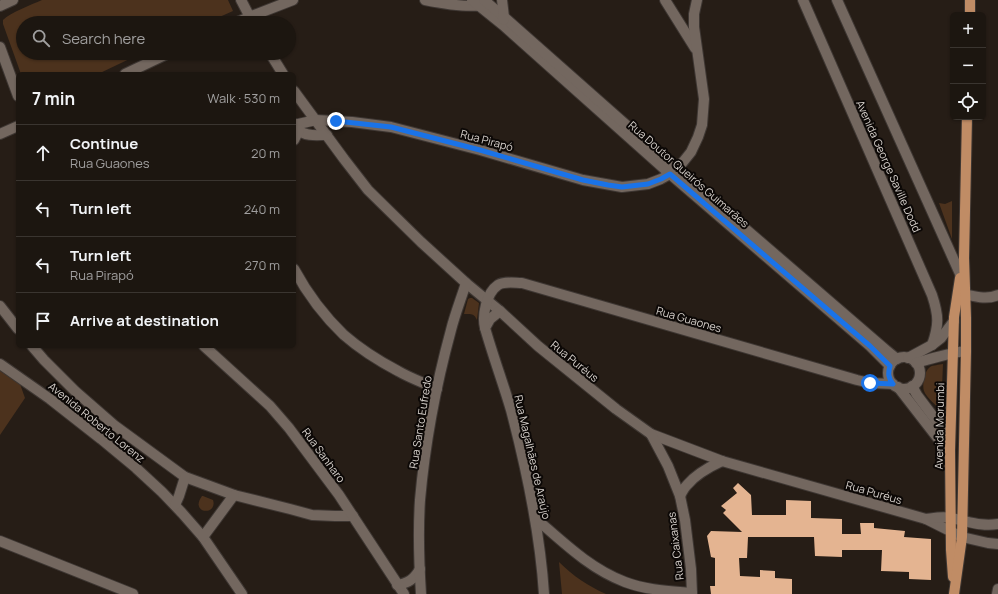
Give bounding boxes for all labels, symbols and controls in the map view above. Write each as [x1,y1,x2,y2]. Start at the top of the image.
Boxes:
map controls [950,12,986,120]
button: + [950,12,986,48]
search box [16,16,296,60]
icon: search [30,27,52,49]
text: Search here [62,28,145,49]
button: − [950,48,986,84]
button: locate [950,84,986,120]
text: 7 min [32,87,75,110]
text: Walk · 530 m [207,89,280,107]
street label: Avenida George Saville Dodd [853,98,925,234]
route end [327,112,345,130]
street label: Rua Doutor Queirós Guimarães [626,117,753,231]
street label: Rua Pirapó [459,126,515,154]
text: Continue [70,133,138,154]
icon: ahead [32,142,54,164]
text: 20 m [251,144,280,162]
text: Rua Guaones [70,154,150,172]
icon: left [32,198,54,220]
text: Turn left [70,198,132,219]
text: 240 m [244,200,280,218]
text: Turn left [70,245,132,266]
icon: left [32,254,54,276]
text: 270 m [245,256,280,274]
text: Rua Pirapó [70,266,134,284]
street label: Rua Guaones [655,303,724,336]
icon: arrive [32,310,54,332]
text: Arrive at destination [70,310,219,331]
street label: Rua Puréus [548,337,602,385]
street label: Rua Santo Eufredo [405,374,435,470]
route start [861,374,879,392]
street label: Avenida Roberto Lorenz [46,378,148,466]
street label: Avenida Morumbi [931,382,947,470]
street label: Rua Magalhães de Araújo [511,393,555,521]
street label: Rua Sanharo [299,425,349,486]
street label: Rua Puréus [844,477,904,507]
street label: Rua Caixanas [663,511,687,581]

